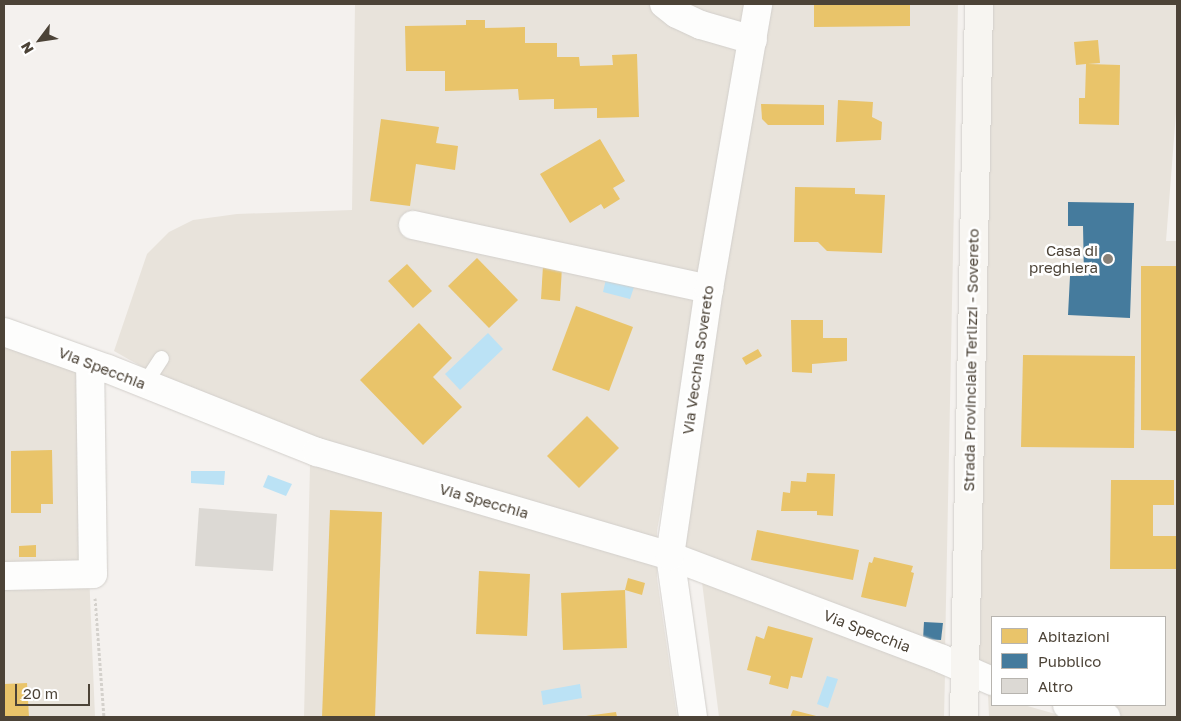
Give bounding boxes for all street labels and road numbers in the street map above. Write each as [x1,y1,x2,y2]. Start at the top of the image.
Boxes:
street label: Strada Provinciale Terlizzi - Sovereto [960,228,982,492]
street label: Via Vecchia Sovereto [679,284,717,436]
street label: Via Specchia [56,343,148,393]
street label: Via Specchia [437,480,531,522]
street label: Via Specchia [821,606,913,656]

